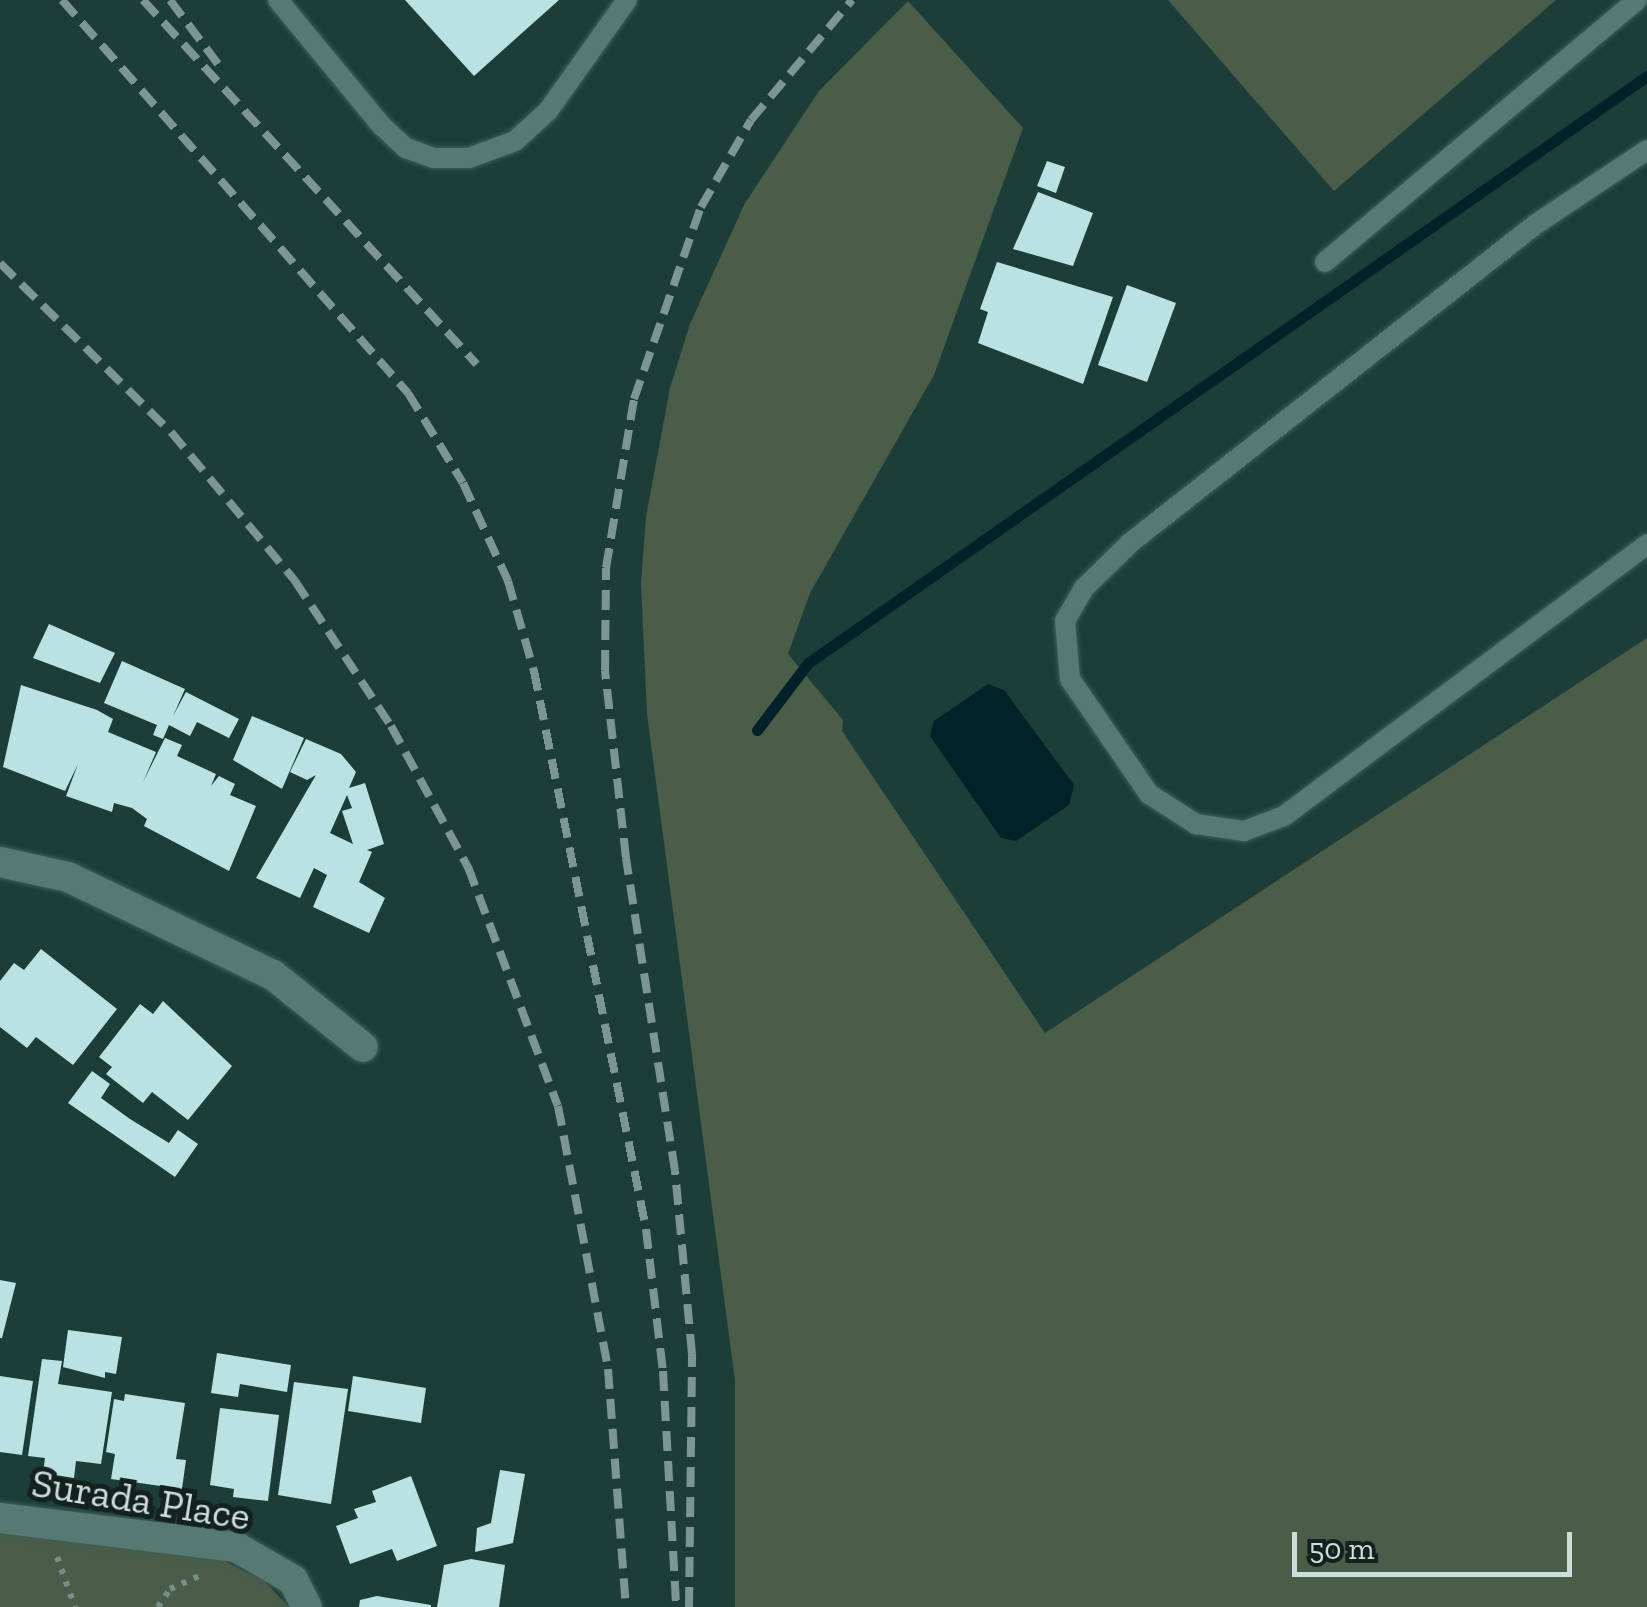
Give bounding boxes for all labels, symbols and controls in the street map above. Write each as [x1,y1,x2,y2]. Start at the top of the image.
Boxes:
street label: Surada Place [28,1458,254,1540]
scale bar [1297,1512,1577,1574]
text: 50 m [1309,1531,1374,1567]

